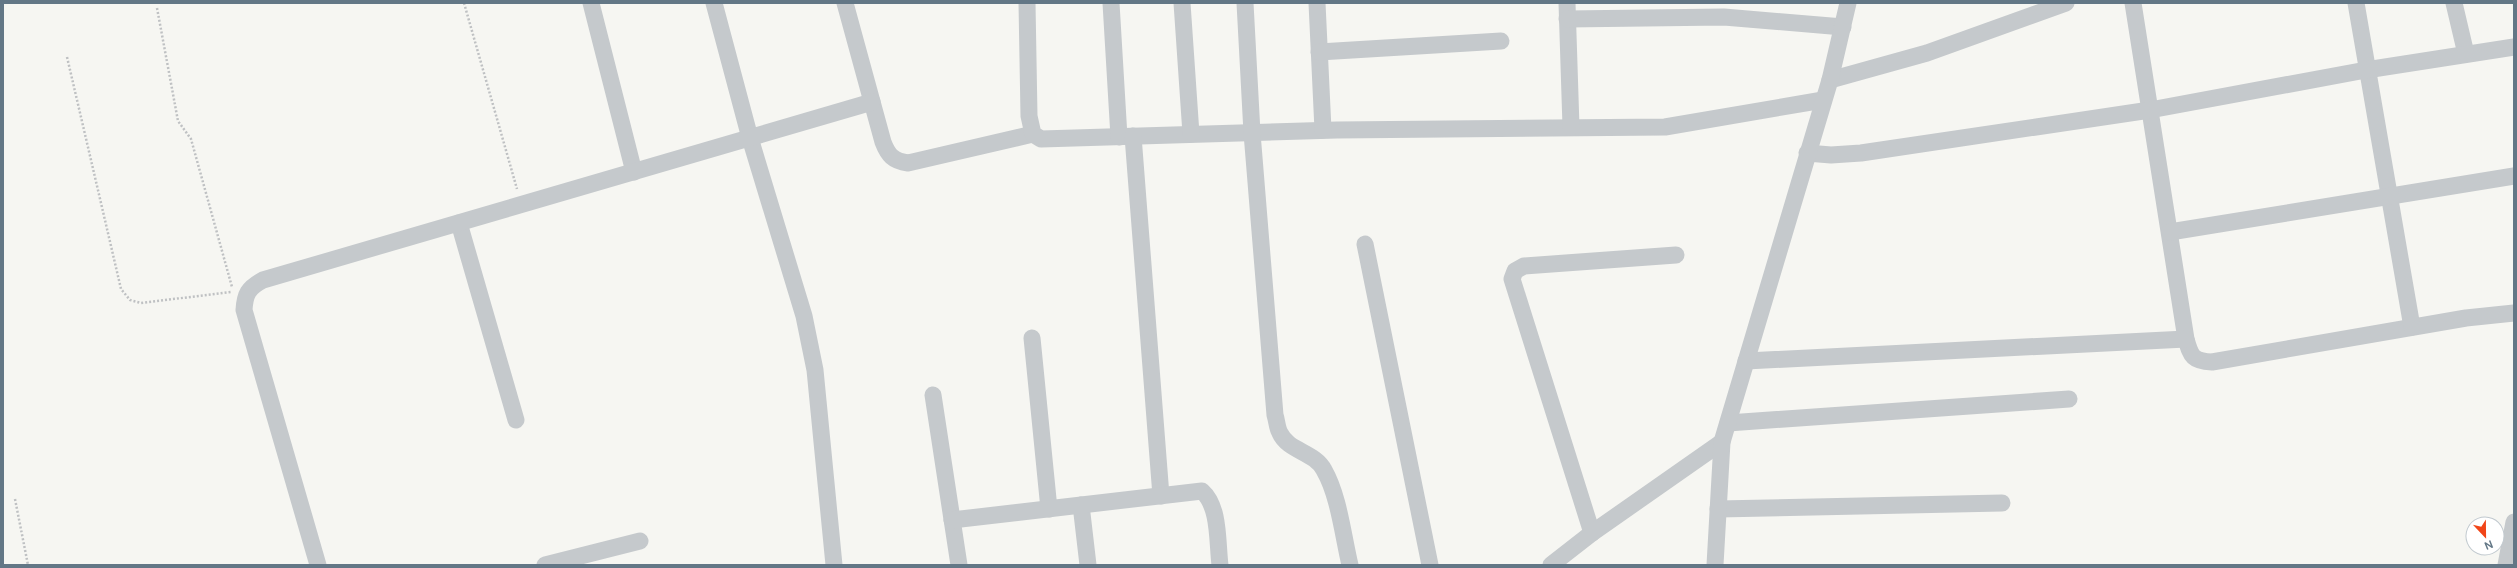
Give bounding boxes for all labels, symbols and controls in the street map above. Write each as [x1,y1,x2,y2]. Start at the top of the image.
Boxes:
north arrow [2465,516,2505,556]
text: N [2482,537,2495,553]

